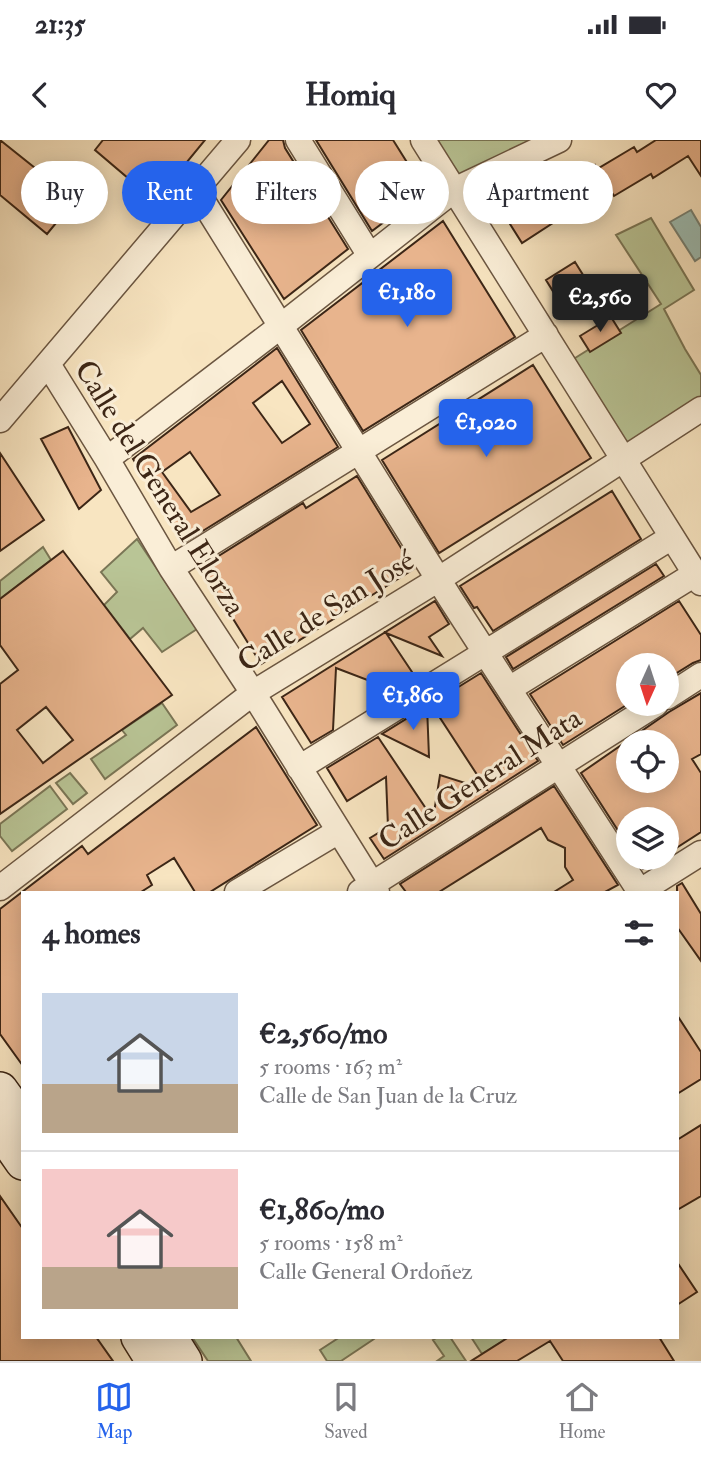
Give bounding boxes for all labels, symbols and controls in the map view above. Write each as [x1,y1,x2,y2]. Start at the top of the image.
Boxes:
text: 21:35 [35,9,85,41]
text: Homiq [305,75,396,115]
icon: back [21,76,59,114]
icon: heart [642,76,680,114]
chip: Buy [21,161,108,224]
chip: Rent [122,161,217,224]
chip: Filters [231,161,341,224]
chip: New [355,161,449,224]
chip: Apartment [463,161,613,224]
pin: €1,180 [350,270,464,329]
pin: €2,560 [543,274,657,334]
text: €1,180 [378,277,436,306]
text: €2,560 [568,282,632,311]
street label: Calle del General Elorza [66,353,254,623]
pin: €1,020 [429,400,543,459]
text: €1,020 [455,407,517,436]
street label: Calle de San José [231,542,422,680]
north arrow [616,653,679,716]
map controls [616,653,679,870]
pin: €1,860 [356,672,470,732]
text: €1,860 [382,680,444,709]
street label: Calle General Mata [371,699,589,858]
button: locate [616,730,679,793]
button: layers [616,807,679,870]
icon: filters [620,914,658,952]
text: 4 homes [42,915,141,952]
text: €2,560/mo [259,1015,387,1052]
icon: home [98,1021,182,1105]
text: 5 rooms · 163 m² [259,1052,402,1081]
text: Calle de San Juan de la Cruz [259,1081,517,1110]
text: €1,860/mo [259,1191,384,1228]
icon: home [98,1197,182,1281]
text: 5 rooms · 158 m² [259,1228,403,1257]
text: Calle General Ordoñez [259,1257,473,1286]
tab: Map [95,1378,133,1444]
tab: Saved [324,1378,368,1444]
tab: Home [558,1378,606,1444]

